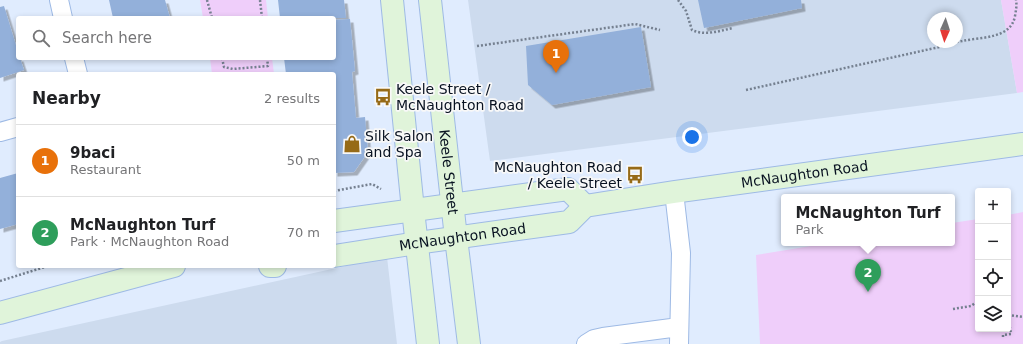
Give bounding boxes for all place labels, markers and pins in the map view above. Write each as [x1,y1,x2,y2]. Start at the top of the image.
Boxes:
pin: 1 [543,40,569,73]
place label: Keele Street / McNaughton Road [396,81,524,113]
bus stop icon: Keele Street / McNaughton Road [373,87,393,107]
place label: Silk Salon and Spa [365,128,433,160]
shop icon: Silk Salon and Spa [342,134,362,154]
place label: McNaughton Road / Keele Street [494,159,623,191]
bus stop icon: McNaughton Road / Keele Street [625,165,645,185]
pin: 2 [855,259,881,292]

